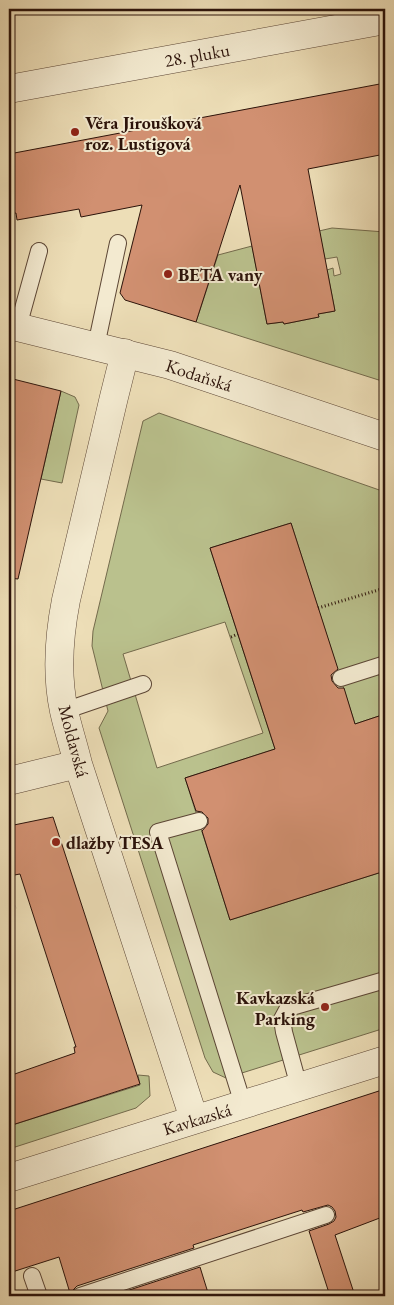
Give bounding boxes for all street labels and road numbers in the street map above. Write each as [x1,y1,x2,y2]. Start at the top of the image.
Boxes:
street label: 28. pluku [163,38,232,72]
street label: Kodaňská [163,353,236,397]
street label: Moldavská [53,702,95,781]
street label: Kavkazská [160,1097,235,1140]

